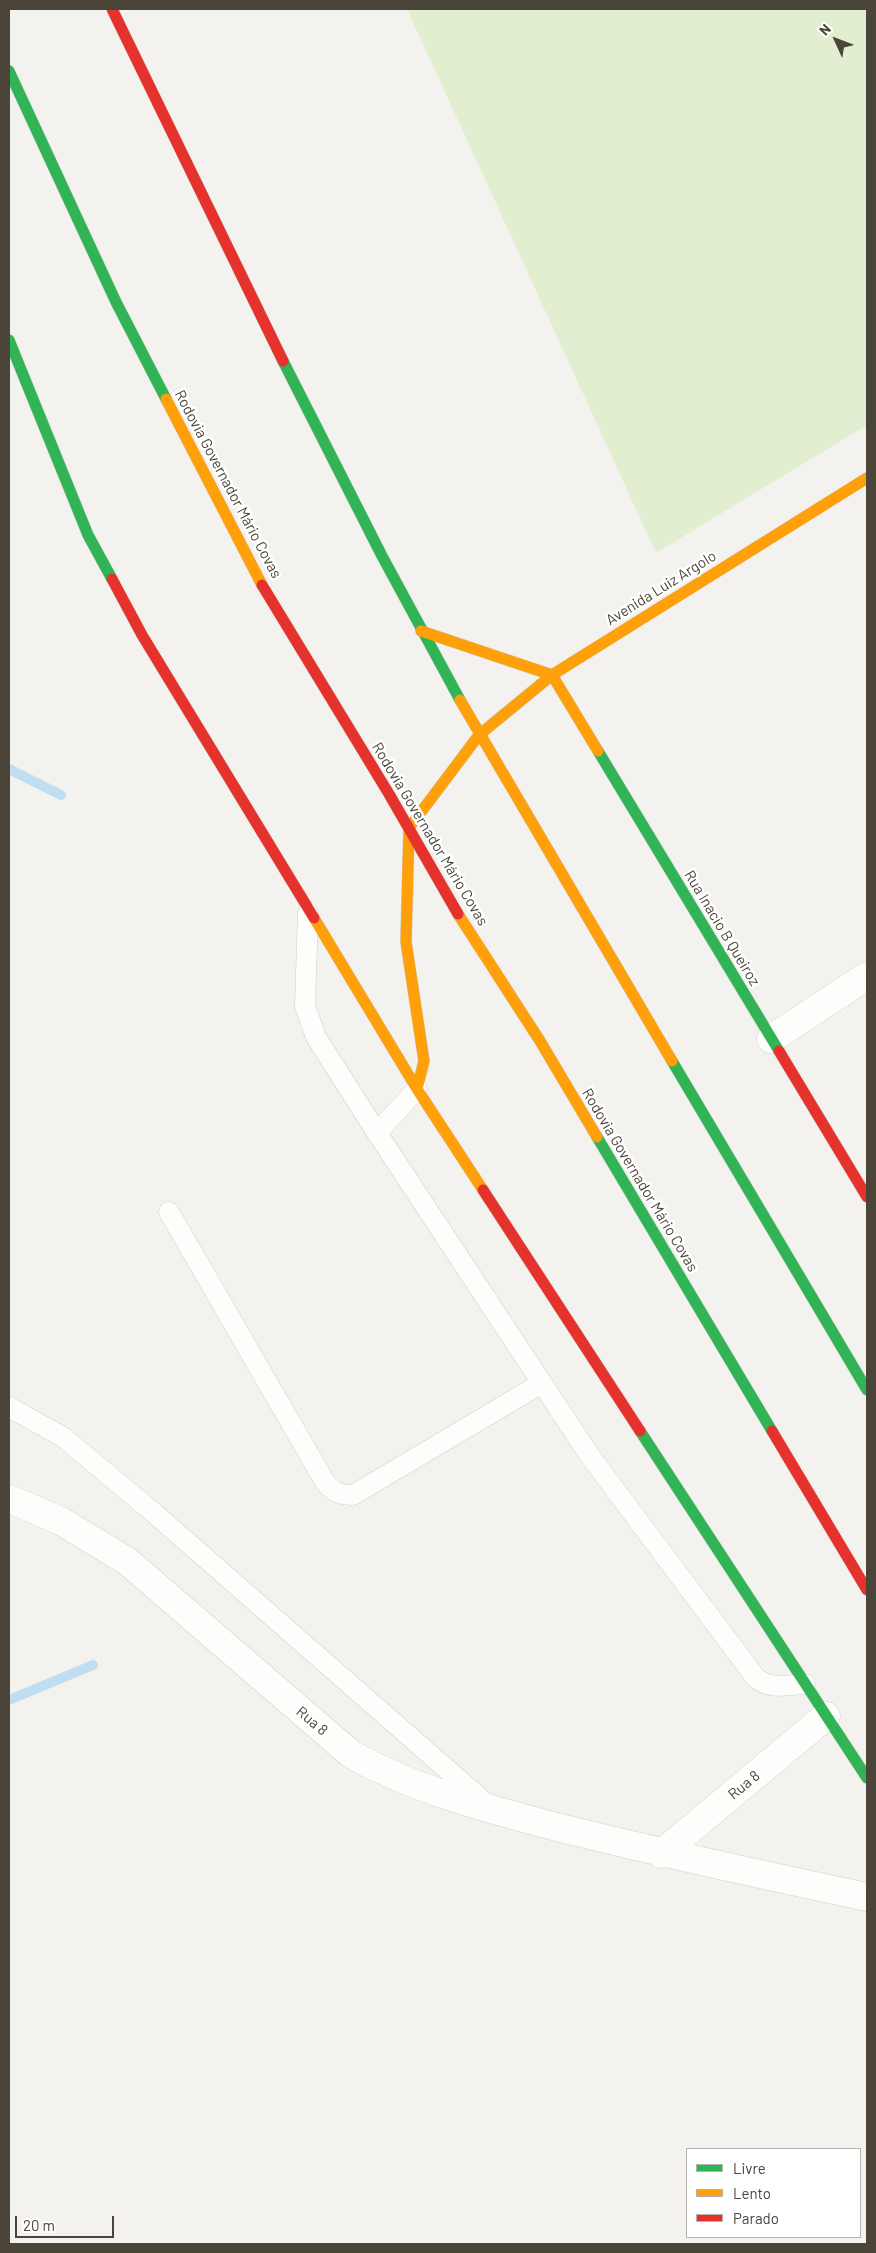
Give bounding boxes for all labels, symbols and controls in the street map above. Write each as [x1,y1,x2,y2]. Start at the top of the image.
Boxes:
north arrow [811,15,861,65]
text: N [815,20,834,39]
street label: Rodovia Governador Mário Covas [171,387,285,581]
street label: Avenida Luiz Argolo [603,547,719,629]
street label: Rodovia Governador Mário Covas [368,739,492,929]
street label: Rua Inacio B Queiroz [680,867,764,989]
street label: Rodovia Governador Mário Covas [578,1085,702,1275]
street label: Rua 8 [293,1703,331,1739]
street label: Rua 8 [725,1767,763,1803]
legend [686,2148,861,2238]
text: Livre [733,2159,766,2177]
text: Lento [733,2184,771,2202]
scale bar [18,2206,116,2238]
text: Parado [733,2209,779,2227]
text: 20 m [23,2216,55,2234]

